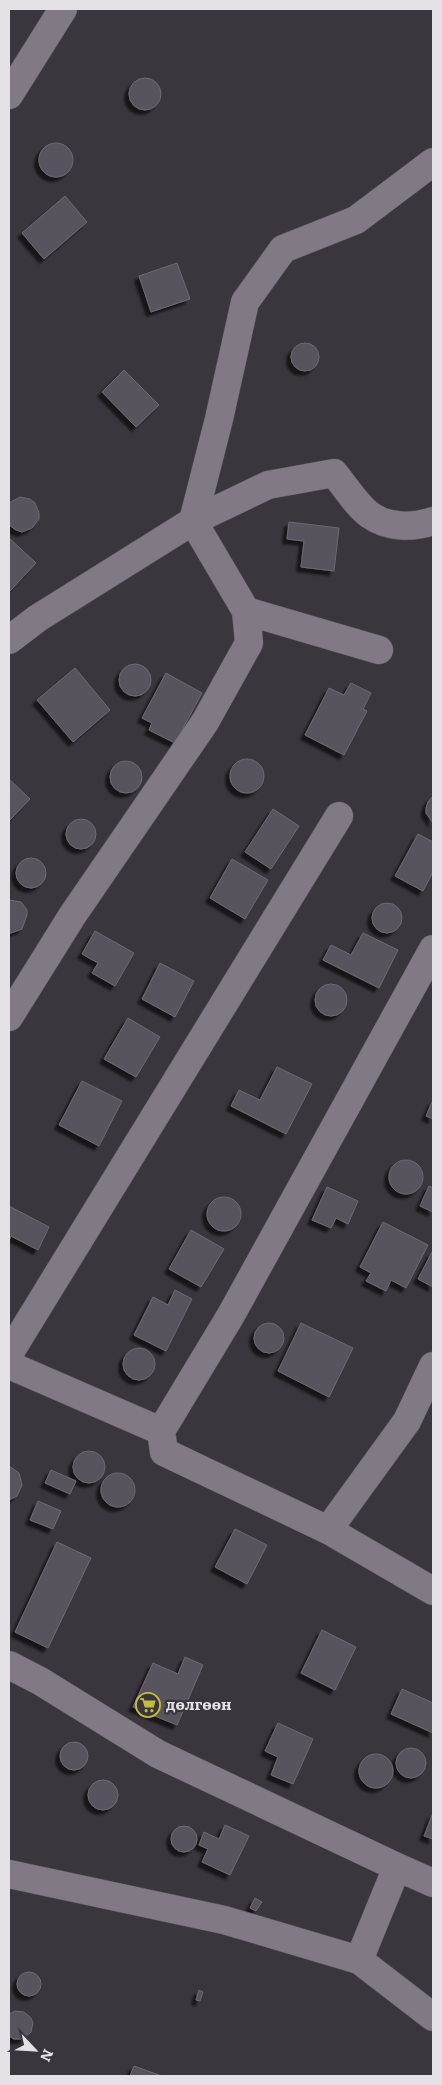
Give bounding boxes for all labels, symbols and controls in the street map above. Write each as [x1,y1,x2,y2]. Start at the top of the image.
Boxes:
supermarket icon: дөлгөөн [135,1692,161,1718]
place label: дөлгөөн [166,1692,232,1715]
north arrow [10,2025,60,2075]
text: N [36,2046,59,2066]

